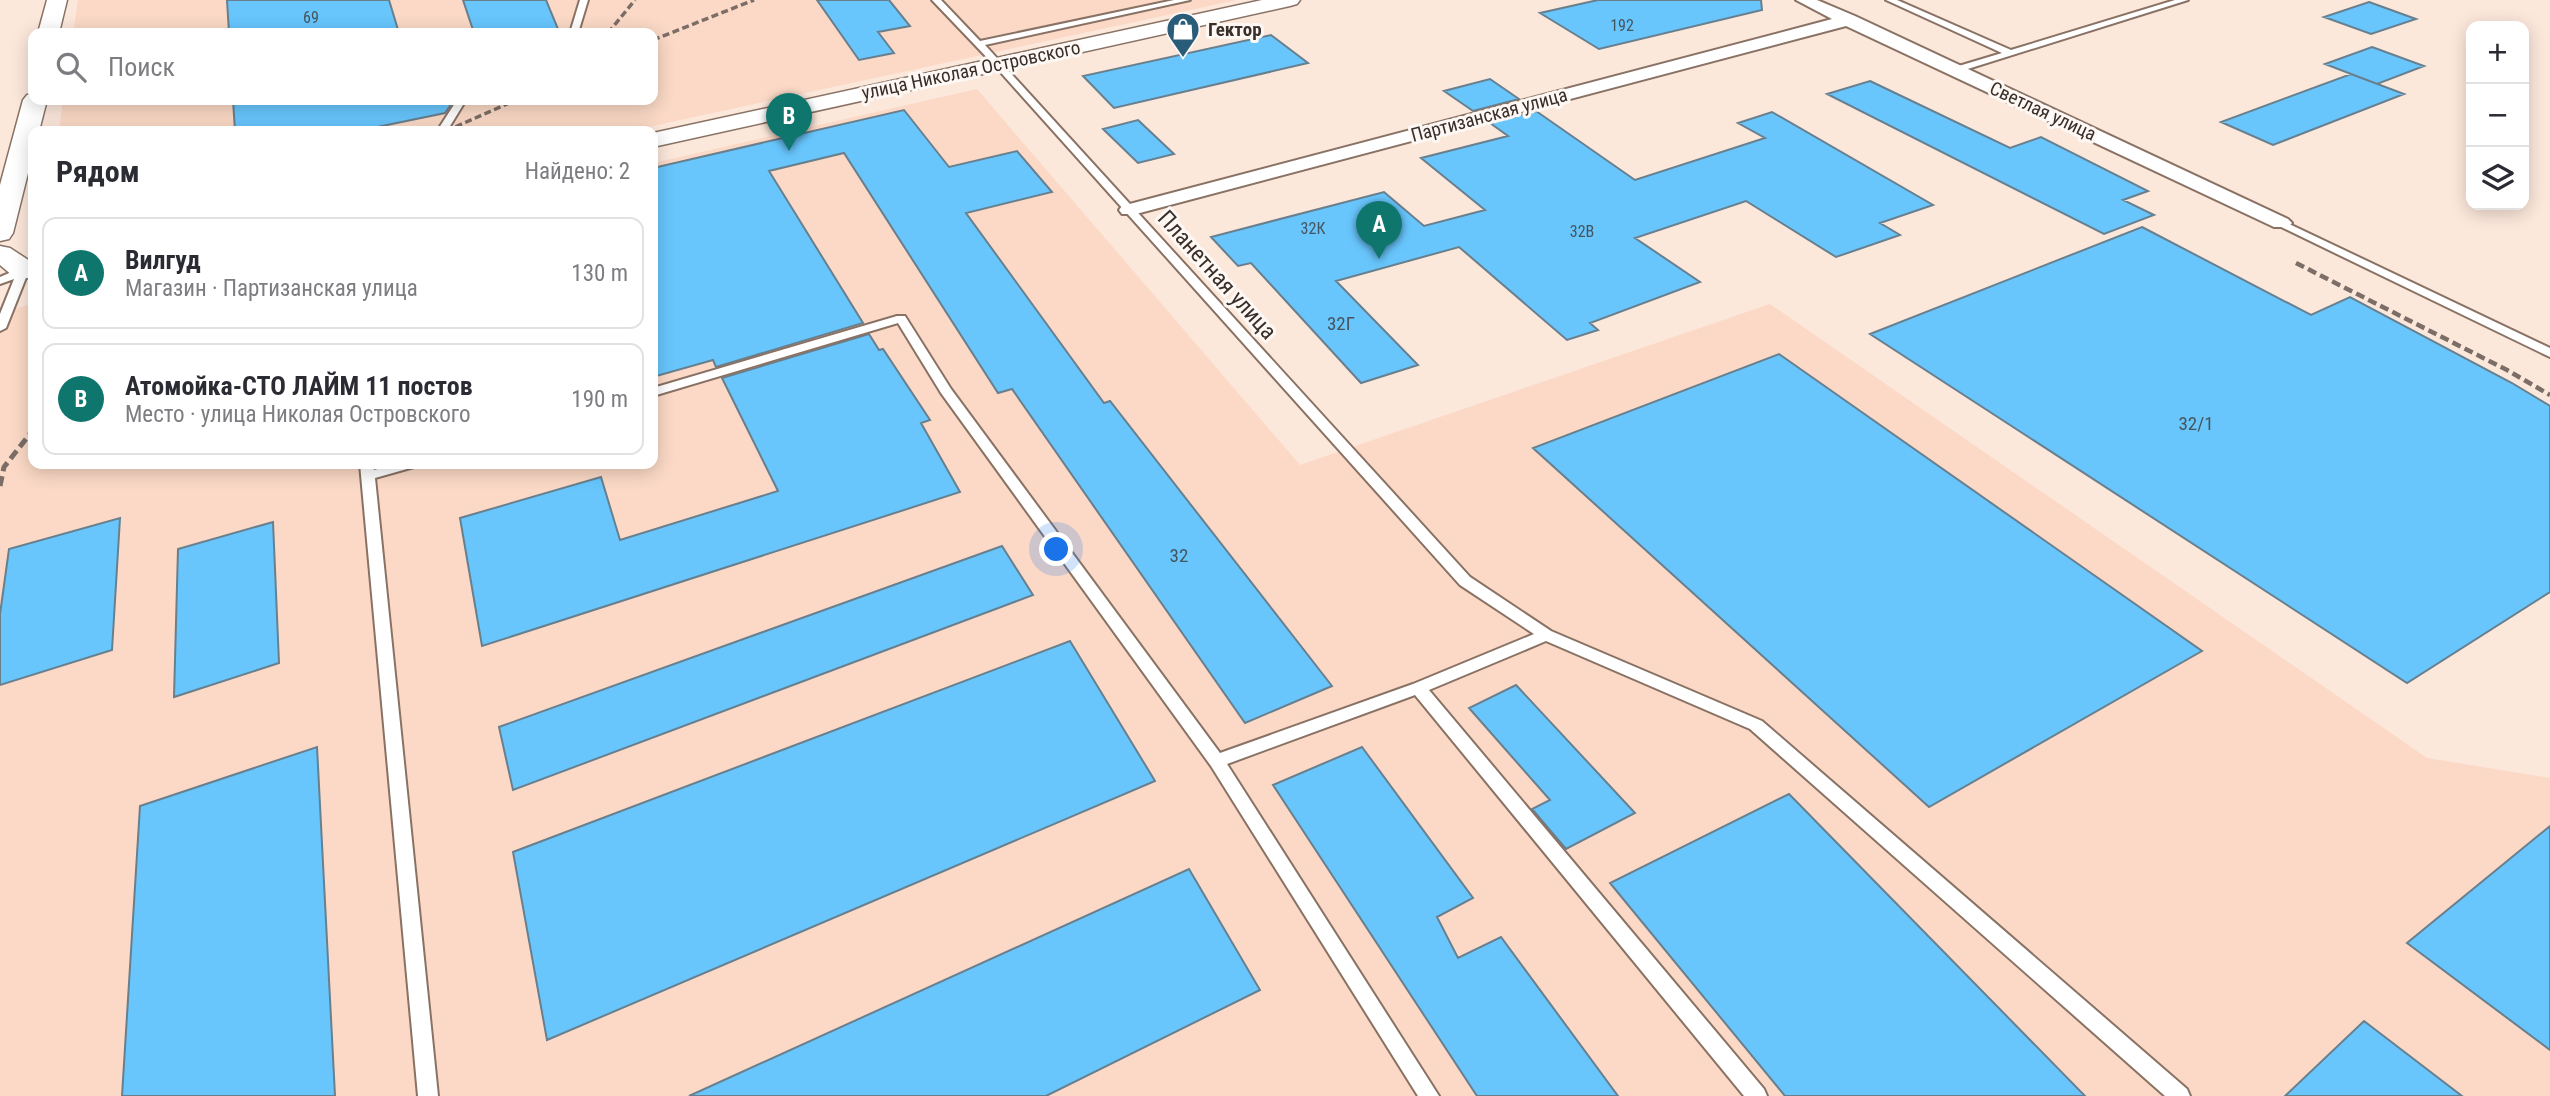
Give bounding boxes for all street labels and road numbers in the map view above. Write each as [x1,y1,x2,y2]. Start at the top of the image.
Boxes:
street label: улица Николая Островского [860,36,1082,104]
street label: Светлая улица [1986,76,2100,146]
street label: Партизанская улица [1408,83,1570,147]
street label: Планетная улица [1152,205,1282,345]

